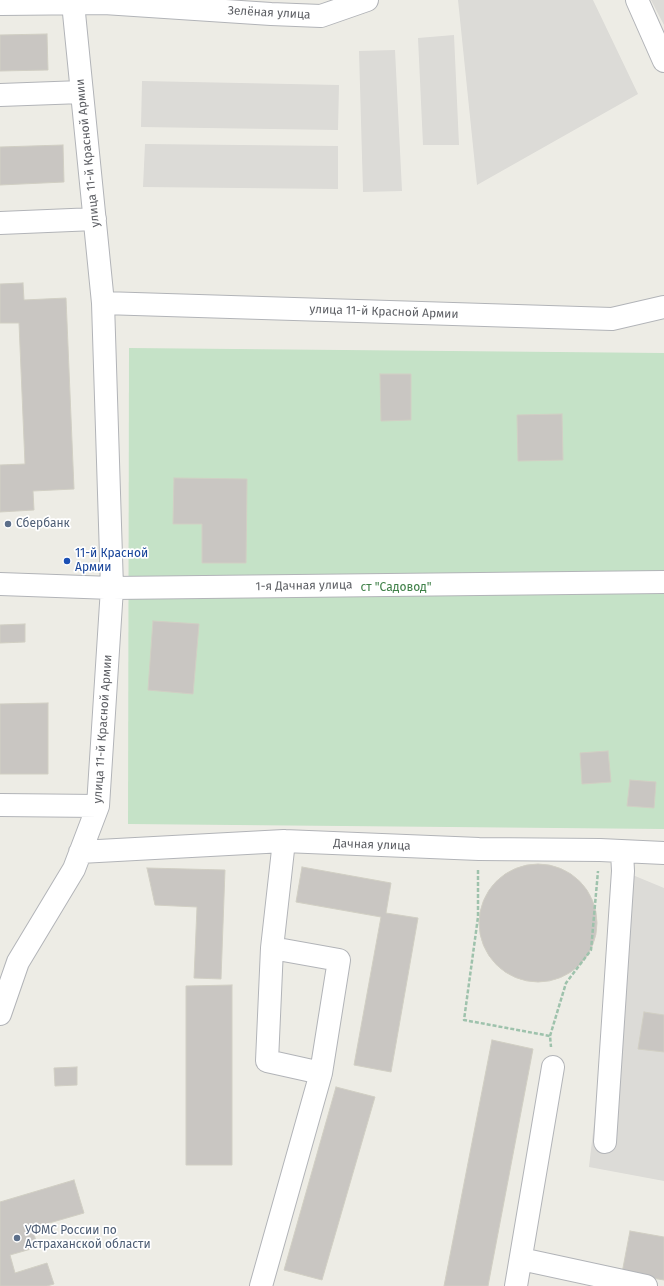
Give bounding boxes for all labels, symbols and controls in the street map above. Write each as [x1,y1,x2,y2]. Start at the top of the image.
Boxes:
street label: Зелёная улица [227,4,311,22]
street label: улица 11-й Красной Армии [73,78,103,228]
street label: улица 11-й Красной Армии [309,302,459,322]
place label: Сбербанк [16,517,70,531]
marker: Сбербанк [3,519,13,529]
place label: 11-й Красной Армии [75,547,148,575]
marker: 11-й Красной Армии [62,556,72,566]
street label: 1-я Дачная улица [255,578,353,594]
park label: ст "Садовод" [360,581,432,595]
street label: улица 11-й Красной Армии [91,654,115,804]
street label: Дачная улица [333,836,411,854]
place label: УФМС России по Астраханской области [25,1224,151,1252]
marker: УФМС России по Астраханской области [12,1233,22,1243]

